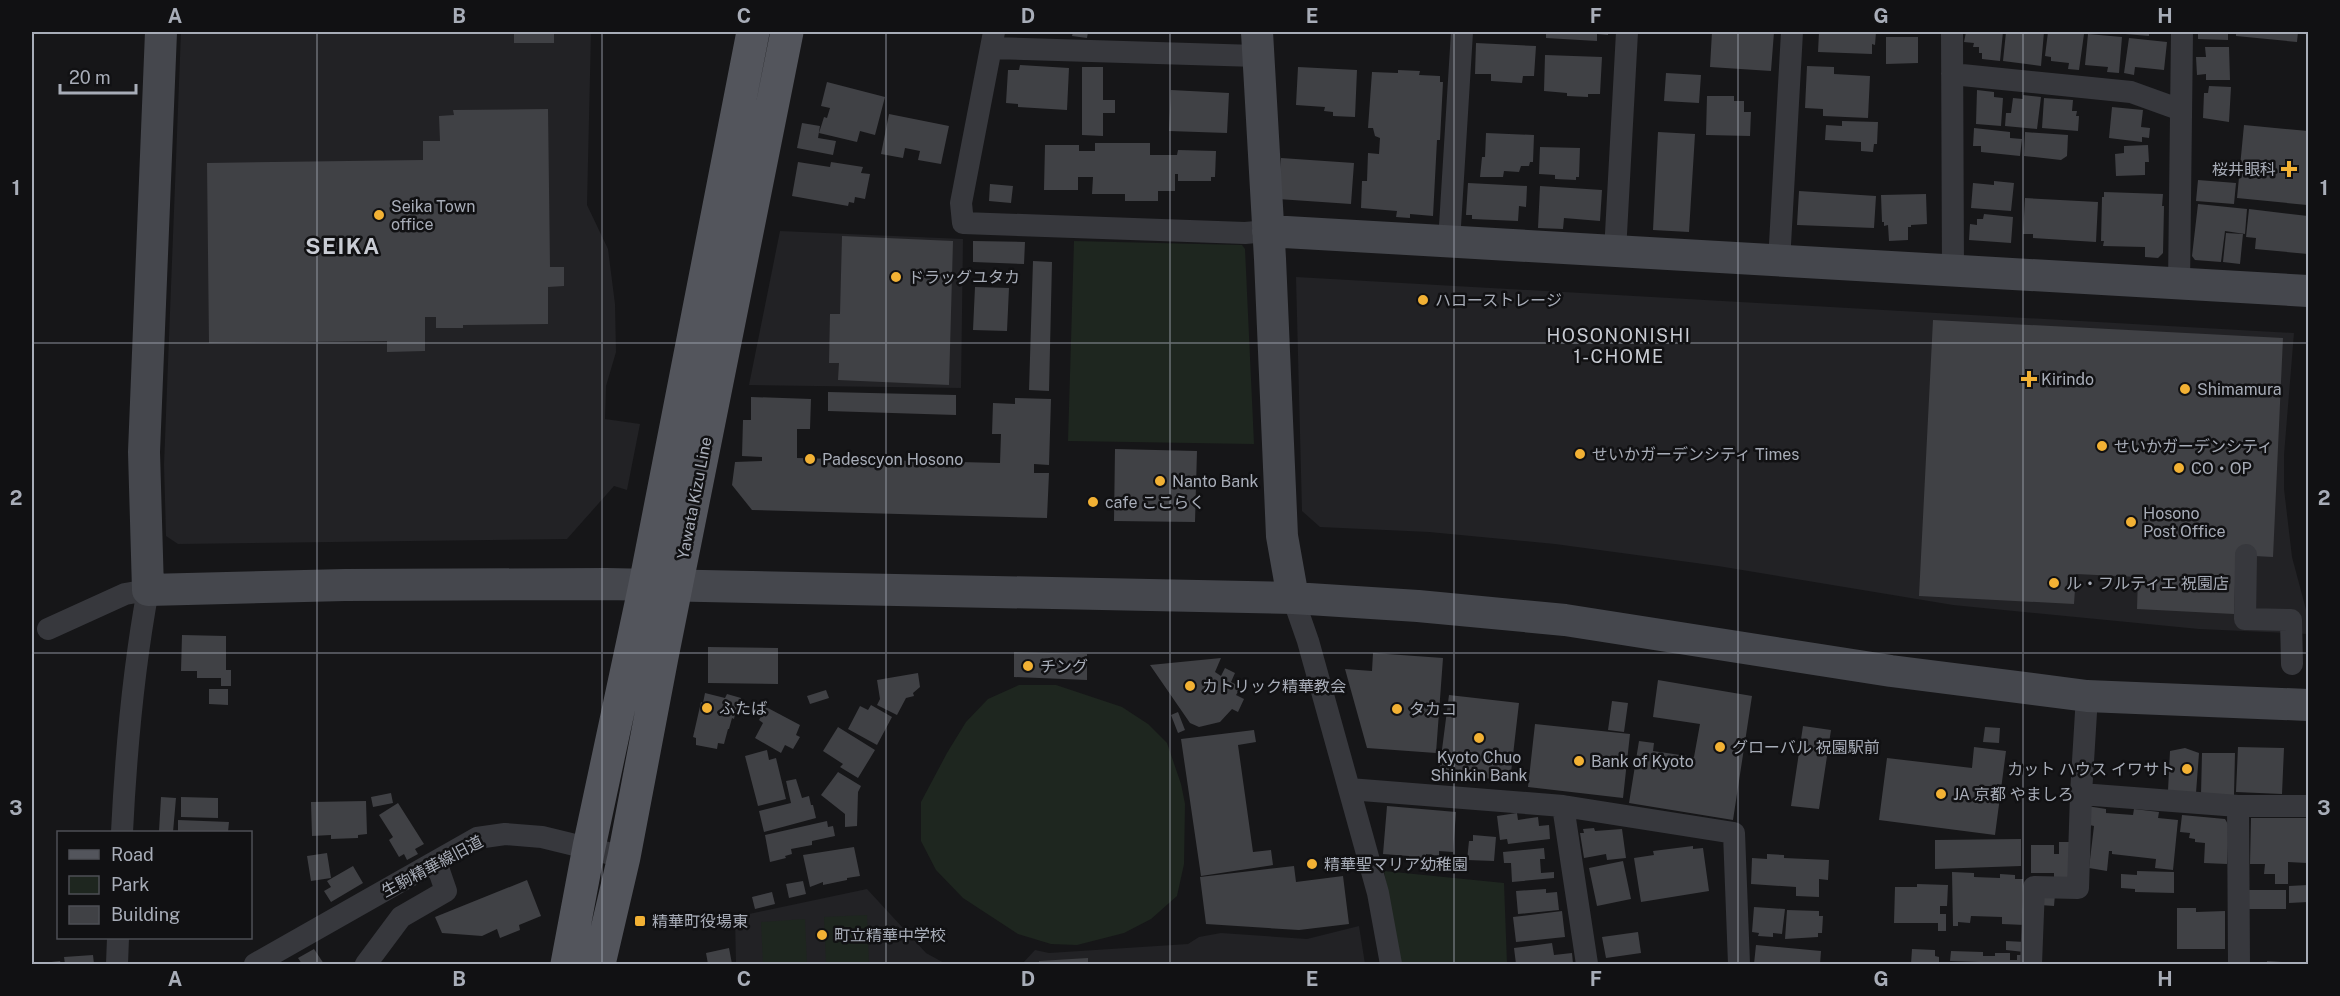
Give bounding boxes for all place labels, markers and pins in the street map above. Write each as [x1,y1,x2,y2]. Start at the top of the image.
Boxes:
place label: 桜井眼科 [2212,160,2276,179]
marker: 桜井眼科 [2280,160,2298,178]
place label: Seika Town office [391,197,475,234]
marker: Seika Town office [372,208,386,222]
place label: ドラッグユタカ [908,268,1020,287]
marker: ドラッグユタカ [889,270,903,284]
place label: ハローストレージ [1435,291,1562,310]
marker: ハローストレージ [1416,293,1430,307]
place label: Kirindo [2041,370,2094,389]
marker: Kirindo [2022,372,2036,386]
place label: Shimamura [2197,380,2282,399]
marker: Shimamura [2178,382,2192,396]
place label: せいかガーデンシティ [2114,437,2273,456]
marker: せいかガーデンシティ [2095,439,2109,453]
place label: せいかガーデンシティ Times [1592,445,1799,464]
marker: せいかガーデンシティ Times [1573,447,1587,461]
place label: Padescyon Hosono [822,450,963,469]
marker: Padescyon Hosono [803,452,817,466]
place label: CO・OP [2191,459,2252,478]
marker: CO・OP [2172,461,2186,475]
place label: Nanto Bank [1172,472,1258,491]
marker: Nanto Bank [1153,474,1167,488]
place label: cafe ここらく [1105,493,1205,512]
marker: cafe ここらく [1086,495,1100,509]
place label: Hosono Post Office [2143,504,2226,541]
marker: Hosono Post Office [2124,515,2138,529]
place label: ル・フルティエ 祝園店 [2066,574,2229,593]
marker: ル・フルティエ 祝園店 [2047,576,2061,590]
place label: チング [1040,657,1088,676]
marker: チング [1021,659,1035,673]
place label: カトリック精華教会 [1202,677,1346,696]
marker: カトリック精華教会 [1183,679,1197,693]
place label: ふたば [719,699,767,718]
place label: タカコ [1409,700,1457,719]
marker: ふたば [700,701,714,715]
marker: タカコ [1390,702,1404,716]
marker: Kyoto Chuo Shinkin Bank [1472,731,1486,745]
place label: グローバル 祝園駅前 [1732,738,1880,757]
marker: グローバル 祝園駅前 [1713,740,1727,754]
place label: Kyoto Chuo Shinkin Bank [1430,748,1528,785]
place label: Bank of Kyoto [1591,752,1694,771]
marker: Bank of Kyoto [1572,754,1586,768]
place label: カット ハウス イワサト [2007,760,2175,779]
marker: カット ハウス イワサト [2180,762,2194,776]
place label: JA 京都 やましろ [1953,785,2074,804]
marker: JA 京都 やましろ [1934,787,1948,801]
place label: 精華聖マリア幼稚園 [1324,855,1468,874]
marker: 精華聖マリア幼稚園 [1305,857,1319,871]
place label: 精華町役場東 [652,912,748,931]
marker: 精華町役場東 [633,914,647,928]
place label: 町立精華中学校 [834,926,946,945]
marker: 町立精華中学校 [815,928,829,942]

